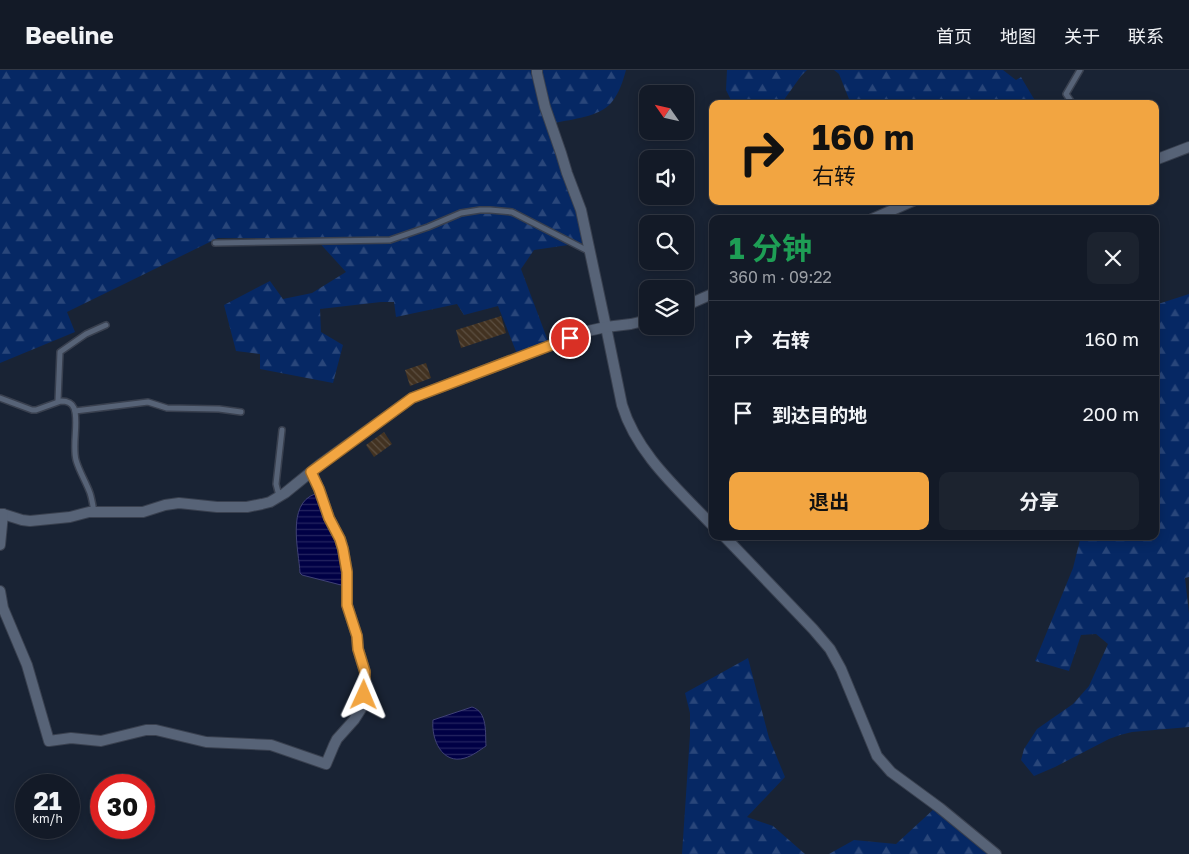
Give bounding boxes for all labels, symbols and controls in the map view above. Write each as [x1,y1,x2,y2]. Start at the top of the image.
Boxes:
text: Beeline [25,20,114,49]
text: 首页 [936,25,972,47]
text: 地图 [1000,25,1036,47]
text: 关于 [1064,25,1100,47]
text: 联系 [1128,25,1164,47]
north arrow [639,85,694,140]
map controls [639,85,694,335]
text: 160 m [812,116,914,158]
icon: right [729,120,794,185]
button: sound [639,150,694,205]
text: 右转 [812,162,856,189]
button: search [639,215,694,270]
text: 1 分钟 [729,230,812,266]
button: close [1087,232,1139,284]
text: 360 m · 09:22 [729,267,832,287]
button: layers [639,280,694,335]
pin [549,317,591,359]
icon: arrive [556,324,584,352]
icon: right [729,324,757,352]
text: 160 m [1085,327,1139,350]
text: 右转 [772,328,810,351]
icon: arrive [729,399,757,427]
text: 200 m [1083,402,1139,425]
text: 到达目的地 [772,403,867,426]
button: 退出 [729,472,929,530]
button: 分享 [939,472,1139,530]
position arrow [337,668,389,720]
speed limit sign: 30 [90,774,155,839]
text: 21 [33,785,62,816]
text: km/h [32,811,63,826]

